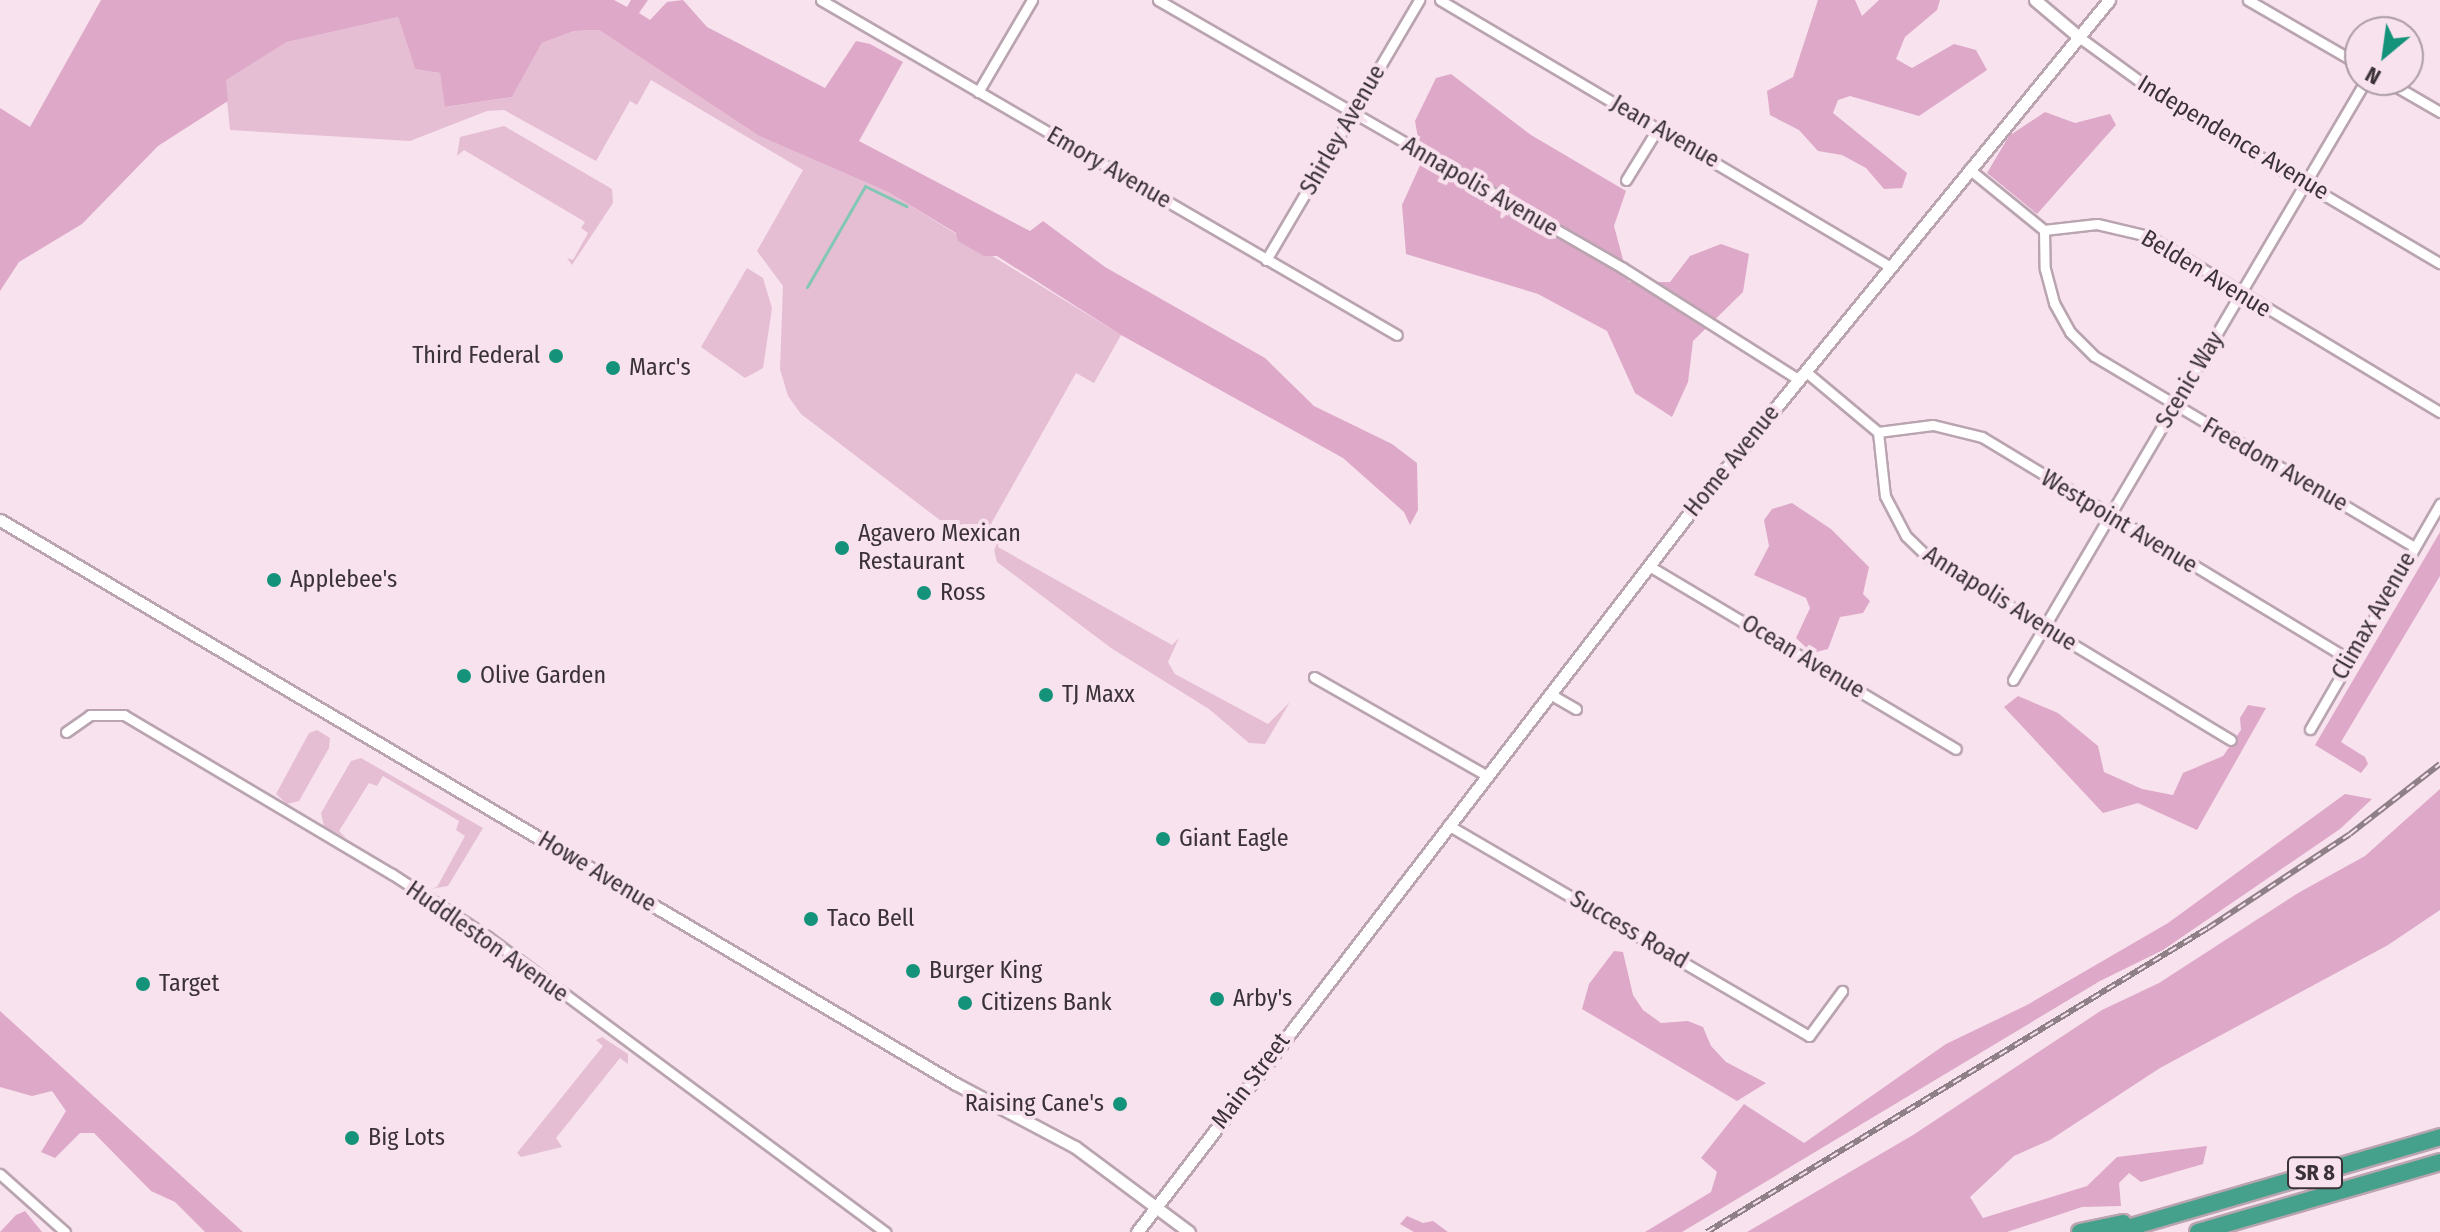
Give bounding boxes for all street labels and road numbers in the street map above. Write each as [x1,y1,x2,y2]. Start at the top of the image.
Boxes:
street label: Shirley Avenue [1294,60,1392,200]
street label: Independence Avenue [2132,70,2334,206]
street label: Jean Avenue [1606,89,1724,175]
street label: Emory Avenue [1042,121,1176,215]
street label: Annapolis Avenue [1397,131,1563,243]
street label: Belden Avenue [2136,224,2276,324]
street label: Scenic Way [2150,326,2230,434]
street label: Home Avenue [1678,399,1786,523]
street label: Freedom Avenue [2197,412,2353,518]
street label: Westpoint Avenue [2036,464,2202,580]
street label: Annapolis Avenue [1918,540,2082,658]
street label: Climax Avenue [2326,547,2422,685]
street label: Ocean Avenue [1736,609,1870,705]
street label: Howe Avenue [533,826,661,918]
street label: Huddleston Avenue [400,875,574,1009]
street label: Success Road [1565,885,1693,975]
street label: Main Street [1206,1028,1296,1134]
road number: SR 8 [2287,1155,2343,1191]

